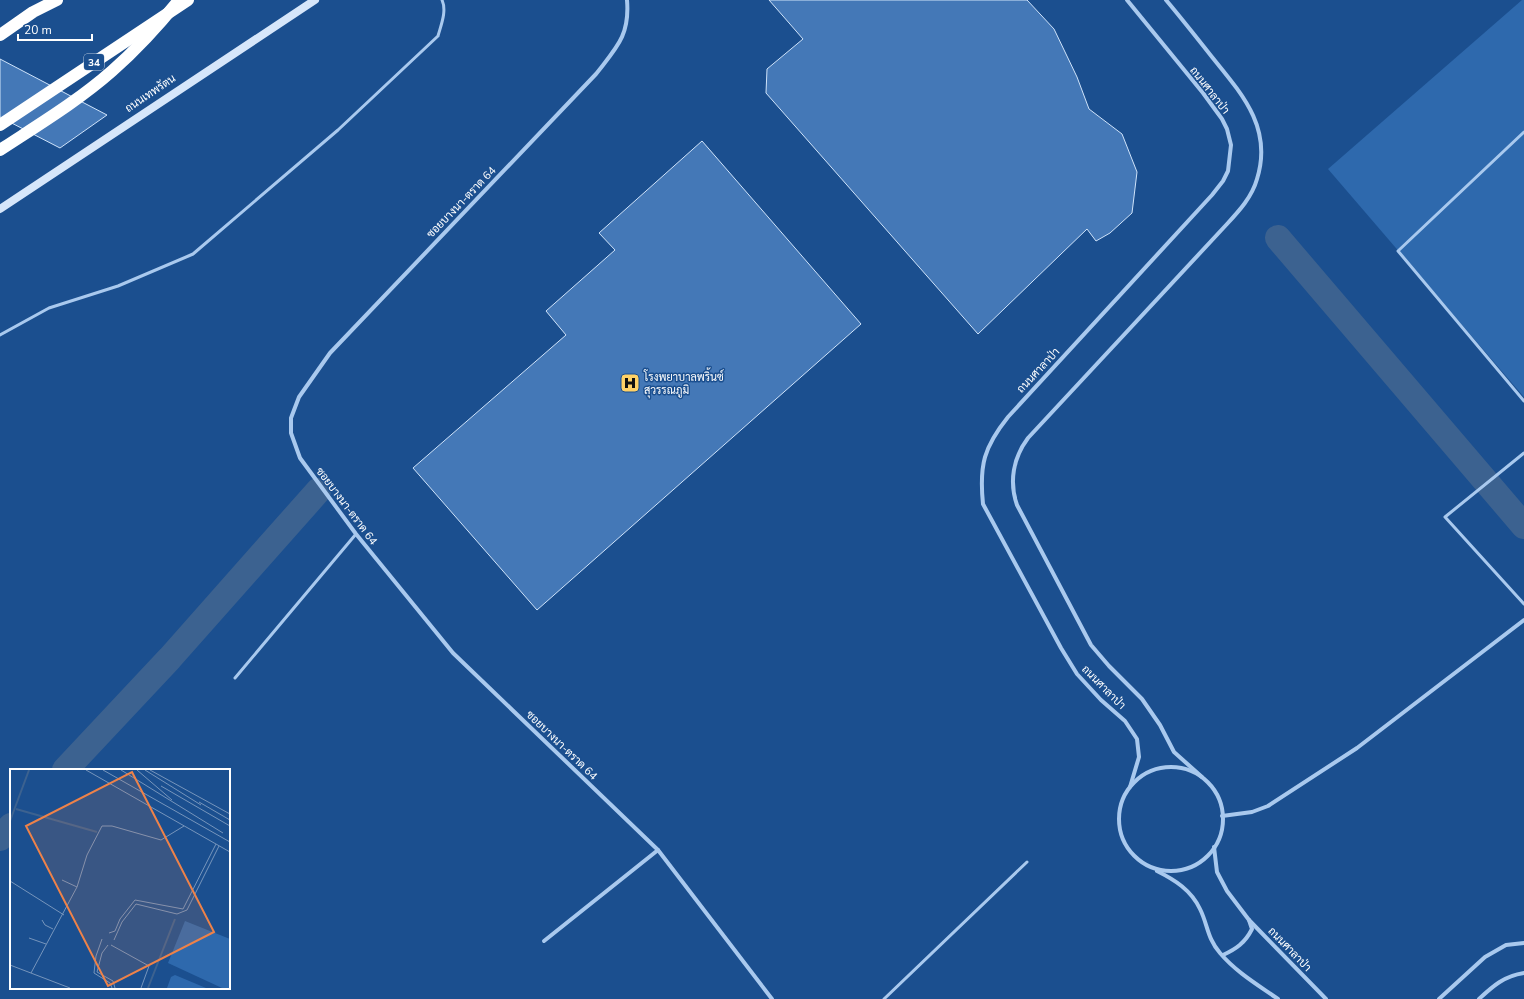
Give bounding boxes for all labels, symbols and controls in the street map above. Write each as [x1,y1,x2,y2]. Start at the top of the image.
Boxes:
scale bar [18,16,92,42]
text: 20 m [24,22,52,38]
road number: 34 [84,54,104,70]
street label: ถนนศาลาป่า [1186,63,1233,117]
street label: ถนนเทพรัตน [122,71,179,116]
street label: ซอยบางนา-ตราด 64 [423,163,500,241]
street label: ถนนศาลาป่า [1014,345,1063,396]
place label: โรงพยาบาลพริ้นซ์ สุวรรณภูมิ [643,367,724,399]
hospital icon: โรงพยาบาลพริ้นซ์ สุวรรณภูมิ [619,372,641,394]
street label: ซอยบางนา-ตราด 64 [312,464,381,549]
street label: ถนนศาลาป่า [1078,662,1129,713]
street label: ซอยบางนา-ตราด 64 [523,707,601,784]
inset map [10,769,230,989]
street label: ถนนศาลาป่า [1265,924,1315,975]

